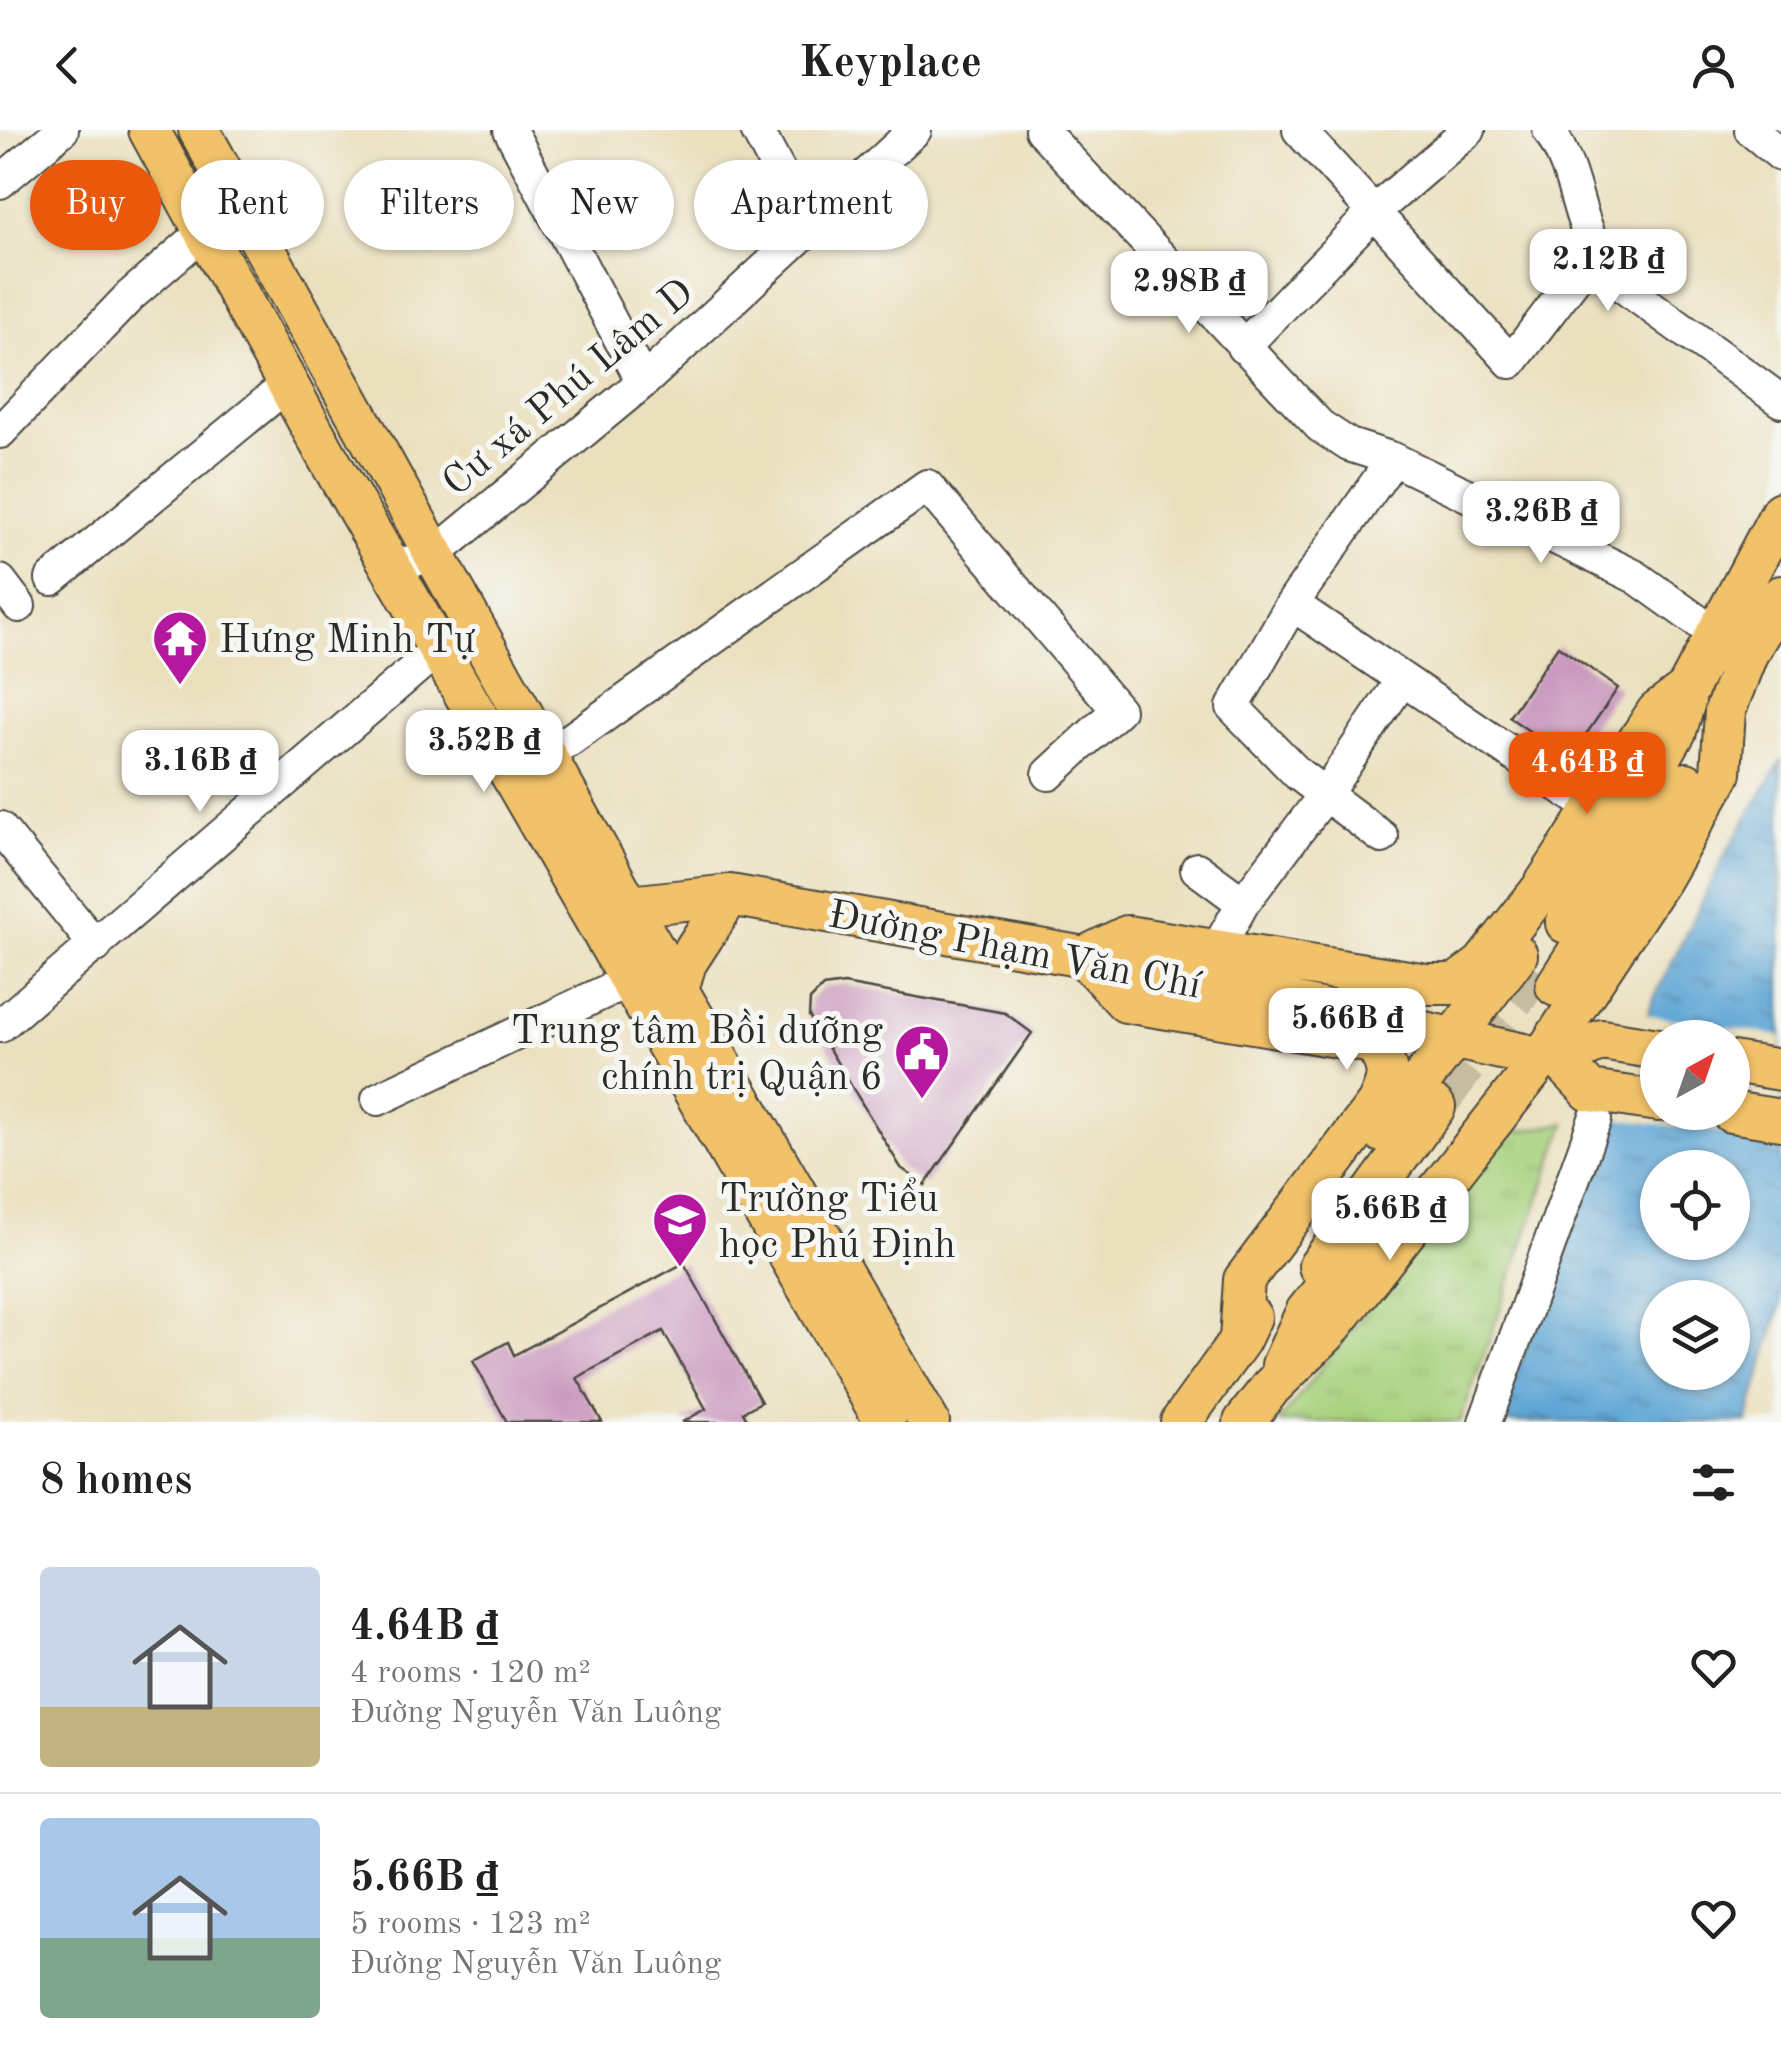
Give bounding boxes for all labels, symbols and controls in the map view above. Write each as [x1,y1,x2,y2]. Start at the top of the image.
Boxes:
icon: back [40,38,95,93]
icon: person [1686,38,1741,93]
text: Keyplace [799,42,982,87]
chip: Buy [30,160,161,250]
chip: Rent [181,160,324,250]
chip: Filters [344,160,514,250]
chip: New [534,160,674,250]
chip: Apartment [694,160,928,250]
pin: 2.12B ₫ [1516,229,1700,314]
text: 2.12B ₫ [1552,245,1664,277]
pin: 2.98B ₫ [1097,251,1281,336]
text: 2.98B ₫ [1133,267,1245,299]
street label: Cư xá Phú Lâm D [437,273,702,505]
pin: 3.26B ₫ [1449,481,1633,566]
text: 3.26B ₫ [1485,497,1597,529]
temple icon: Hưng Minh Tự [150,608,210,687]
place label: Hưng Minh Tự [219,622,476,662]
pin: 3.52B ₫ [392,710,576,795]
text: 3.52B ₫ [428,726,540,758]
pin: 3.16B ₫ [108,730,292,815]
pin: 4.64B ₫ [1495,732,1679,817]
text: 3.16B ₫ [144,746,256,778]
text: 4.64B ₫ [1531,748,1643,780]
street label: Đường Phạm Văn Chí [825,896,1205,1008]
pin: 5.66B ₫ [1255,988,1439,1073]
text: 5.66B ₫ [1291,1004,1403,1036]
place label: Trung tâm Bồi dưỡng chính trị Quận 6 [511,1008,883,1099]
north arrow [1640,1020,1750,1130]
map controls [1640,1020,1750,1390]
public building icon: Trung tâm Bồi dưỡng chính trị Quận 6 [892,1022,952,1101]
button: locate [1640,1150,1750,1260]
place label: Trường Tiểu học Phú Định [719,1177,956,1267]
pin: 5.66B ₫ [1298,1178,1482,1263]
school or university icon: Trường Tiểu học Phú Định [650,1190,710,1269]
text: 5.66B ₫ [1334,1194,1446,1226]
button: layers [1640,1280,1750,1390]
icon: filters [1686,1455,1741,1510]
text: 8 homes [40,1461,192,1503]
icon: home [120,1607,240,1727]
text: 4.64B ₫ [350,1607,498,1649]
icon: heart [1686,1640,1741,1695]
text: 4 rooms · 120 m² [350,1658,591,1690]
text: Đường Nguyễn Văn Luông [350,1698,721,1730]
icon: home [120,1858,240,1978]
text: 5.66B ₫ [350,1858,498,1900]
icon: heart [1686,1891,1741,1946]
text: 5 rooms · 123 m² [350,1909,591,1941]
text: Đường Nguyễn Văn Luông [350,1949,721,1981]

